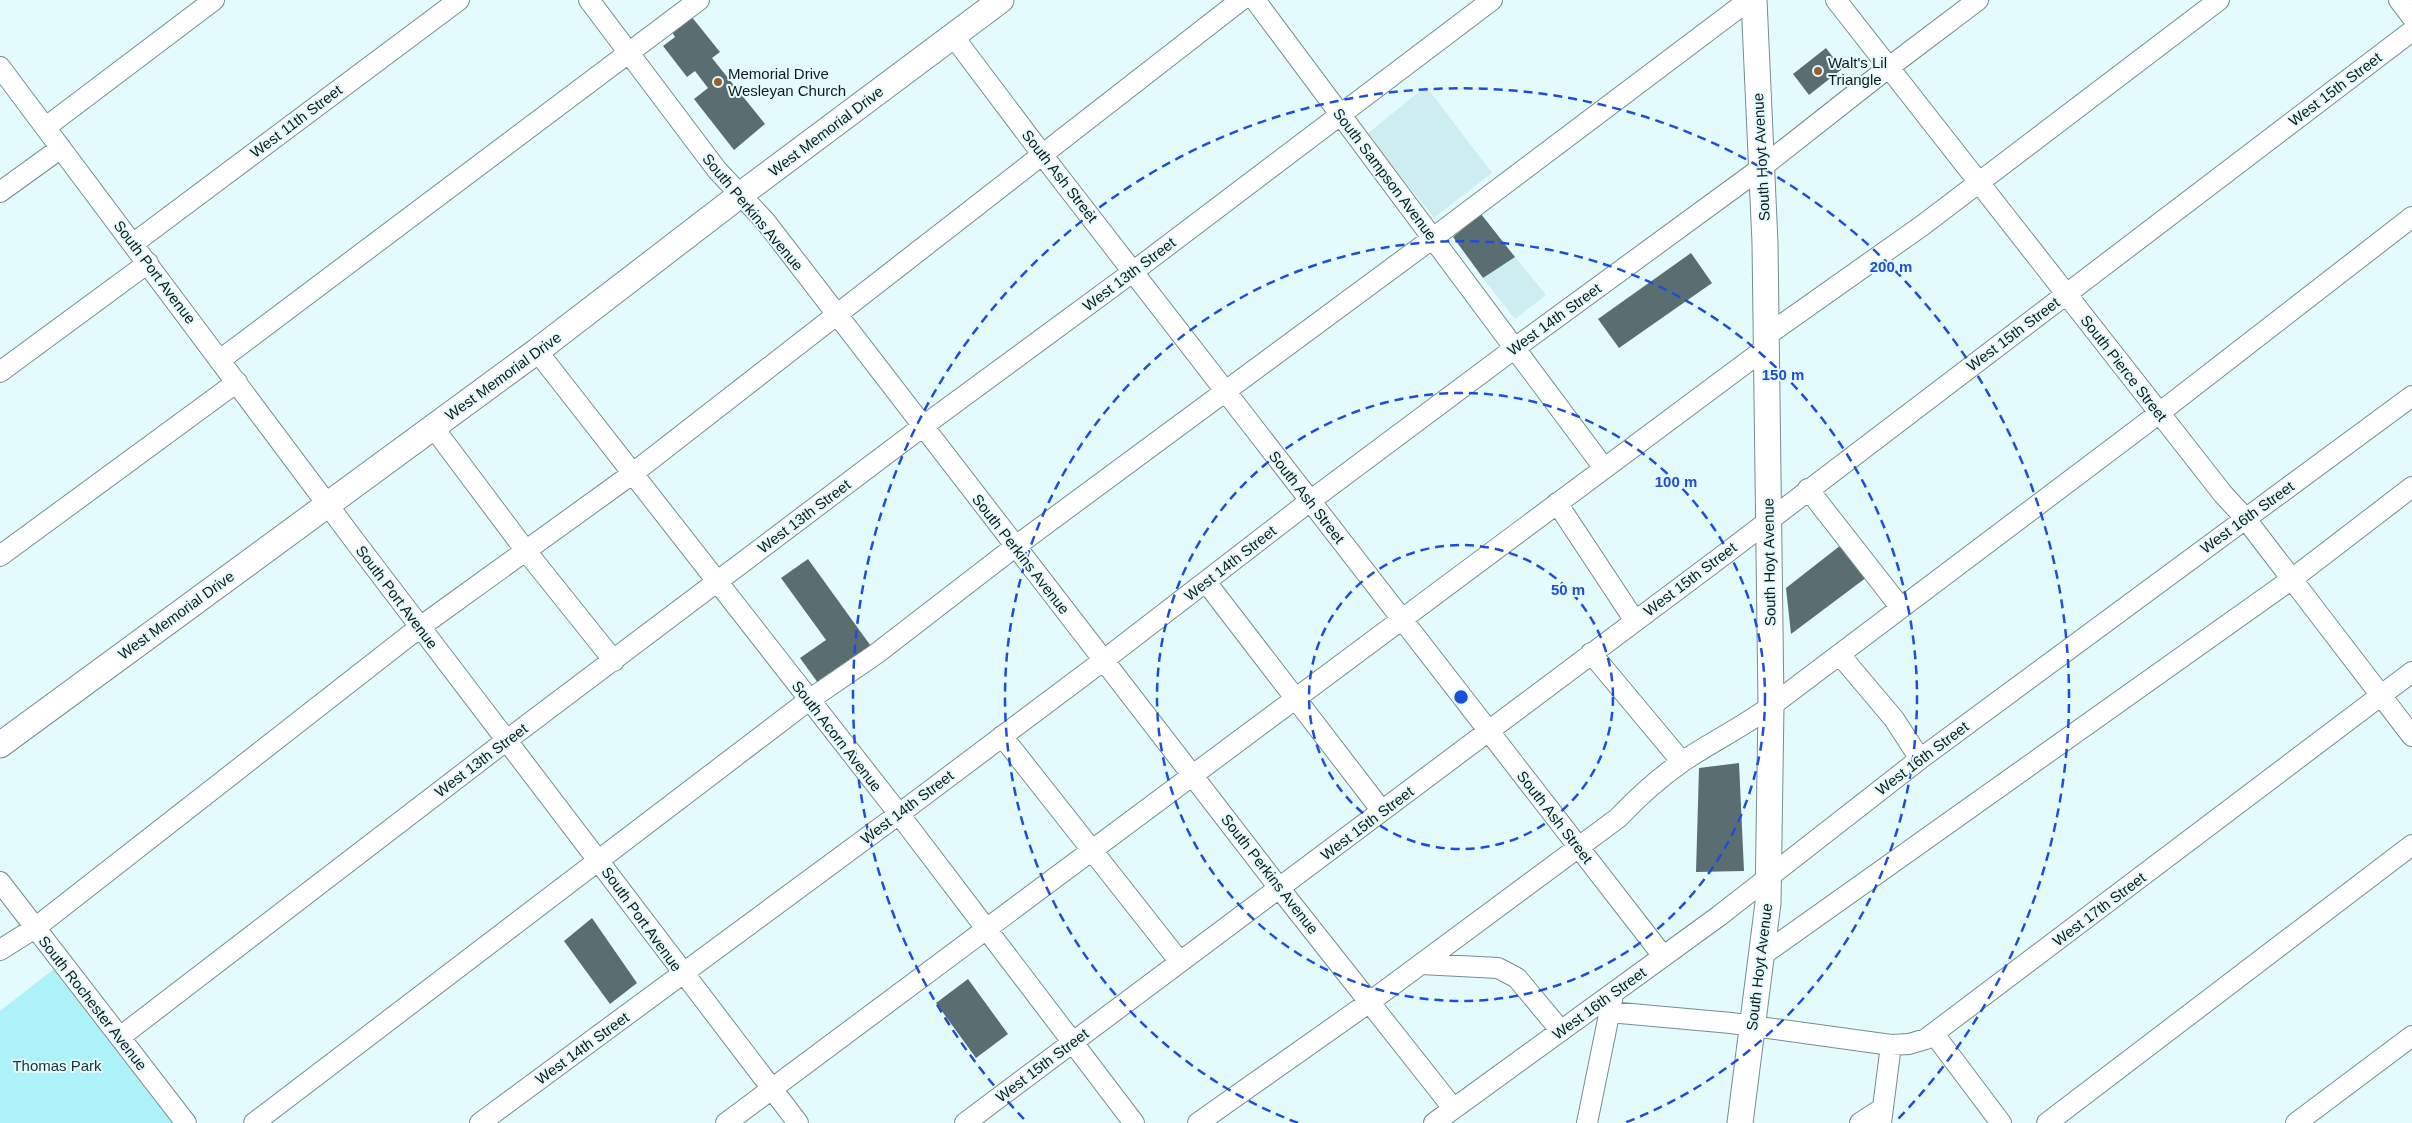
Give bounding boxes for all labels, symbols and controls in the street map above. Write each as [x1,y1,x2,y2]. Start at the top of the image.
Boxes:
street label: West 15th Street [2285,48,2385,129]
place label: Walt's Lil Triangle [1828,54,1887,88]
place label: Memorial Drive Wesleyan Church [728,65,846,99]
marker: Walt's Lil Triangle [1812,65,1824,77]
marker: Memorial Drive Wesleyan Church [712,76,724,88]
street label: West 11th Street [247,81,346,161]
street label: West Memorial Drive [765,82,887,180]
street label: South Hoyt Avenue [1749,93,1773,221]
street label: South Sampson Avenue [1330,105,1440,243]
street label: South Ash Street [1019,126,1102,226]
street label: South Perkins Avenue [699,150,807,274]
street label: South Port Avenue [111,217,199,327]
street label: West 13th Street [1079,233,1179,314]
text: 200 m [1870,258,1912,275]
street label: West 14th Street [1504,279,1605,359]
street label: West 15th Street [1963,293,2063,374]
street label: South Pierce Street [2077,312,2171,425]
street label: West Memorial Drive [442,328,564,424]
text: 150 m [1762,366,1804,383]
street label: South Ash Street [1266,447,1349,547]
text: 100 m [1655,473,1697,490]
street label: West 13th Street [754,475,854,556]
street label: West 16th Street [2197,477,2298,557]
street label: South Perkins Avenue [969,491,1073,617]
street label: South Hoyt Avenue [1759,498,1779,626]
street label: West 14th Street [1181,521,1280,604]
street label: West 15th Street [1640,538,1740,619]
street label: South Port Avenue [353,542,441,652]
street label: West Memorial Drive [115,567,237,663]
text: 50 m [1551,581,1585,598]
street label: South Acorn Avenue [789,677,885,795]
centre of rings [1452,688,1470,706]
street label: West 16th Street [1872,717,1972,798]
street label: West 13th Street [431,719,531,800]
street label: West 14th Street [857,766,957,847]
street label: South Ash Street [1514,767,1597,867]
street label: West 15th Street [1317,782,1417,863]
street label: South Perkins Avenue [1218,811,1322,937]
street label: South Port Avenue [598,864,686,974]
street label: West 17th Street [2049,868,2149,949]
street label: South Hoyt Avenue [1743,902,1775,1032]
street label: South Rochester Avenue [35,932,151,1074]
street label: West 16th Street [1549,963,1650,1043]
street label: West 14th Street [532,1008,633,1088]
street label: West 15th Street [992,1024,1092,1105]
park label: Thomas Park [12,1057,102,1074]

